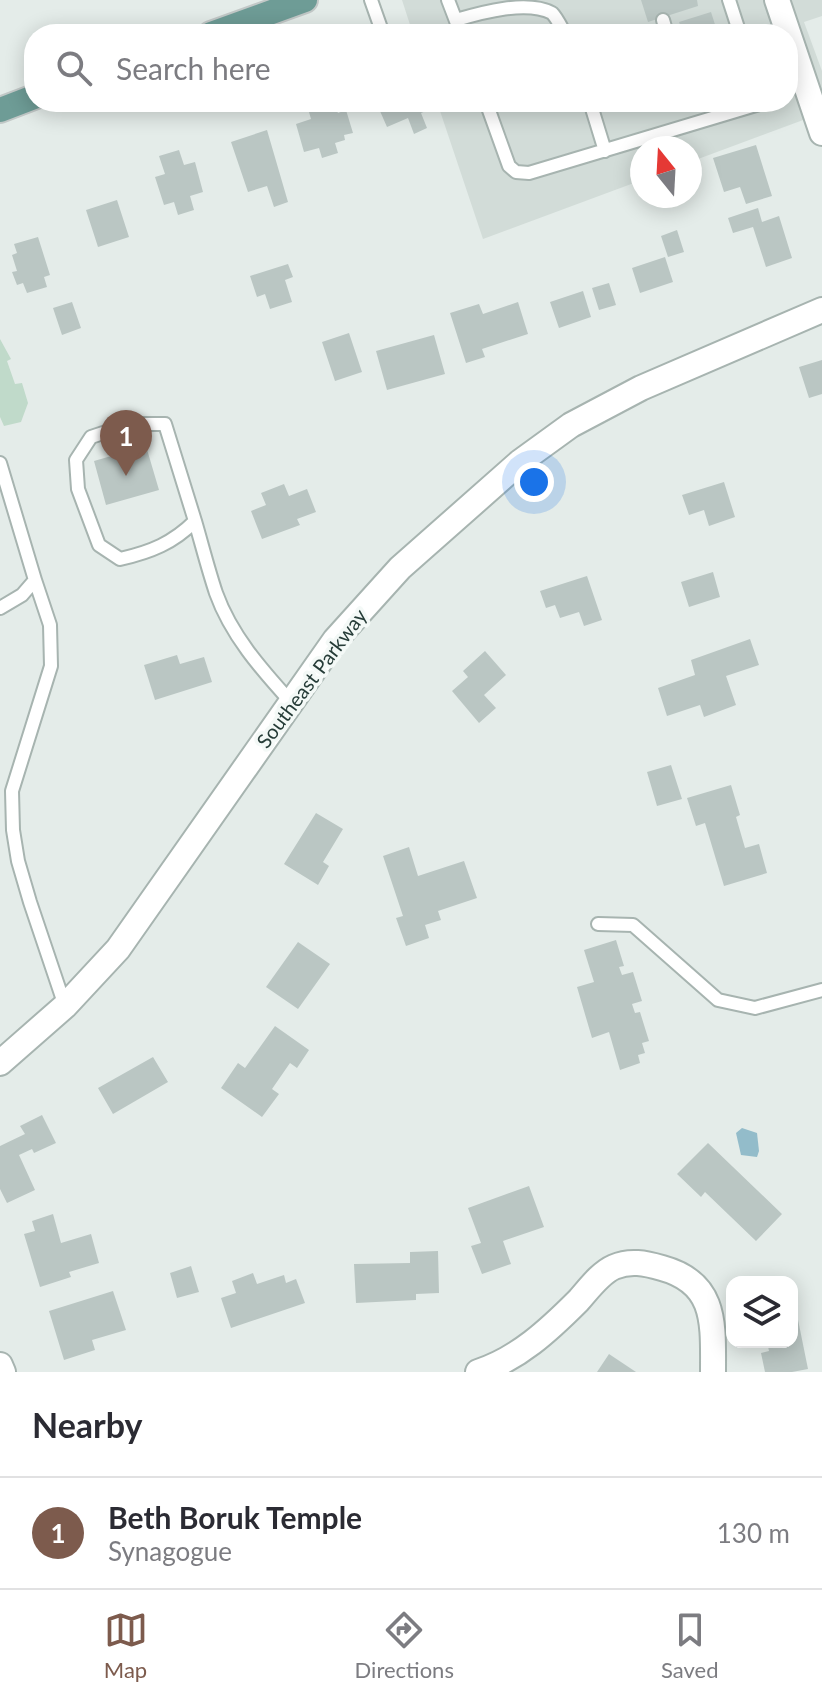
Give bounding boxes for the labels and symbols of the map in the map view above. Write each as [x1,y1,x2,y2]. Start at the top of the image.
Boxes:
north arrow [630,136,702,208]
pin: 1 [100,410,152,476]
your location [514,462,554,502]
street label: Southeast Parkway [251,603,371,752]

